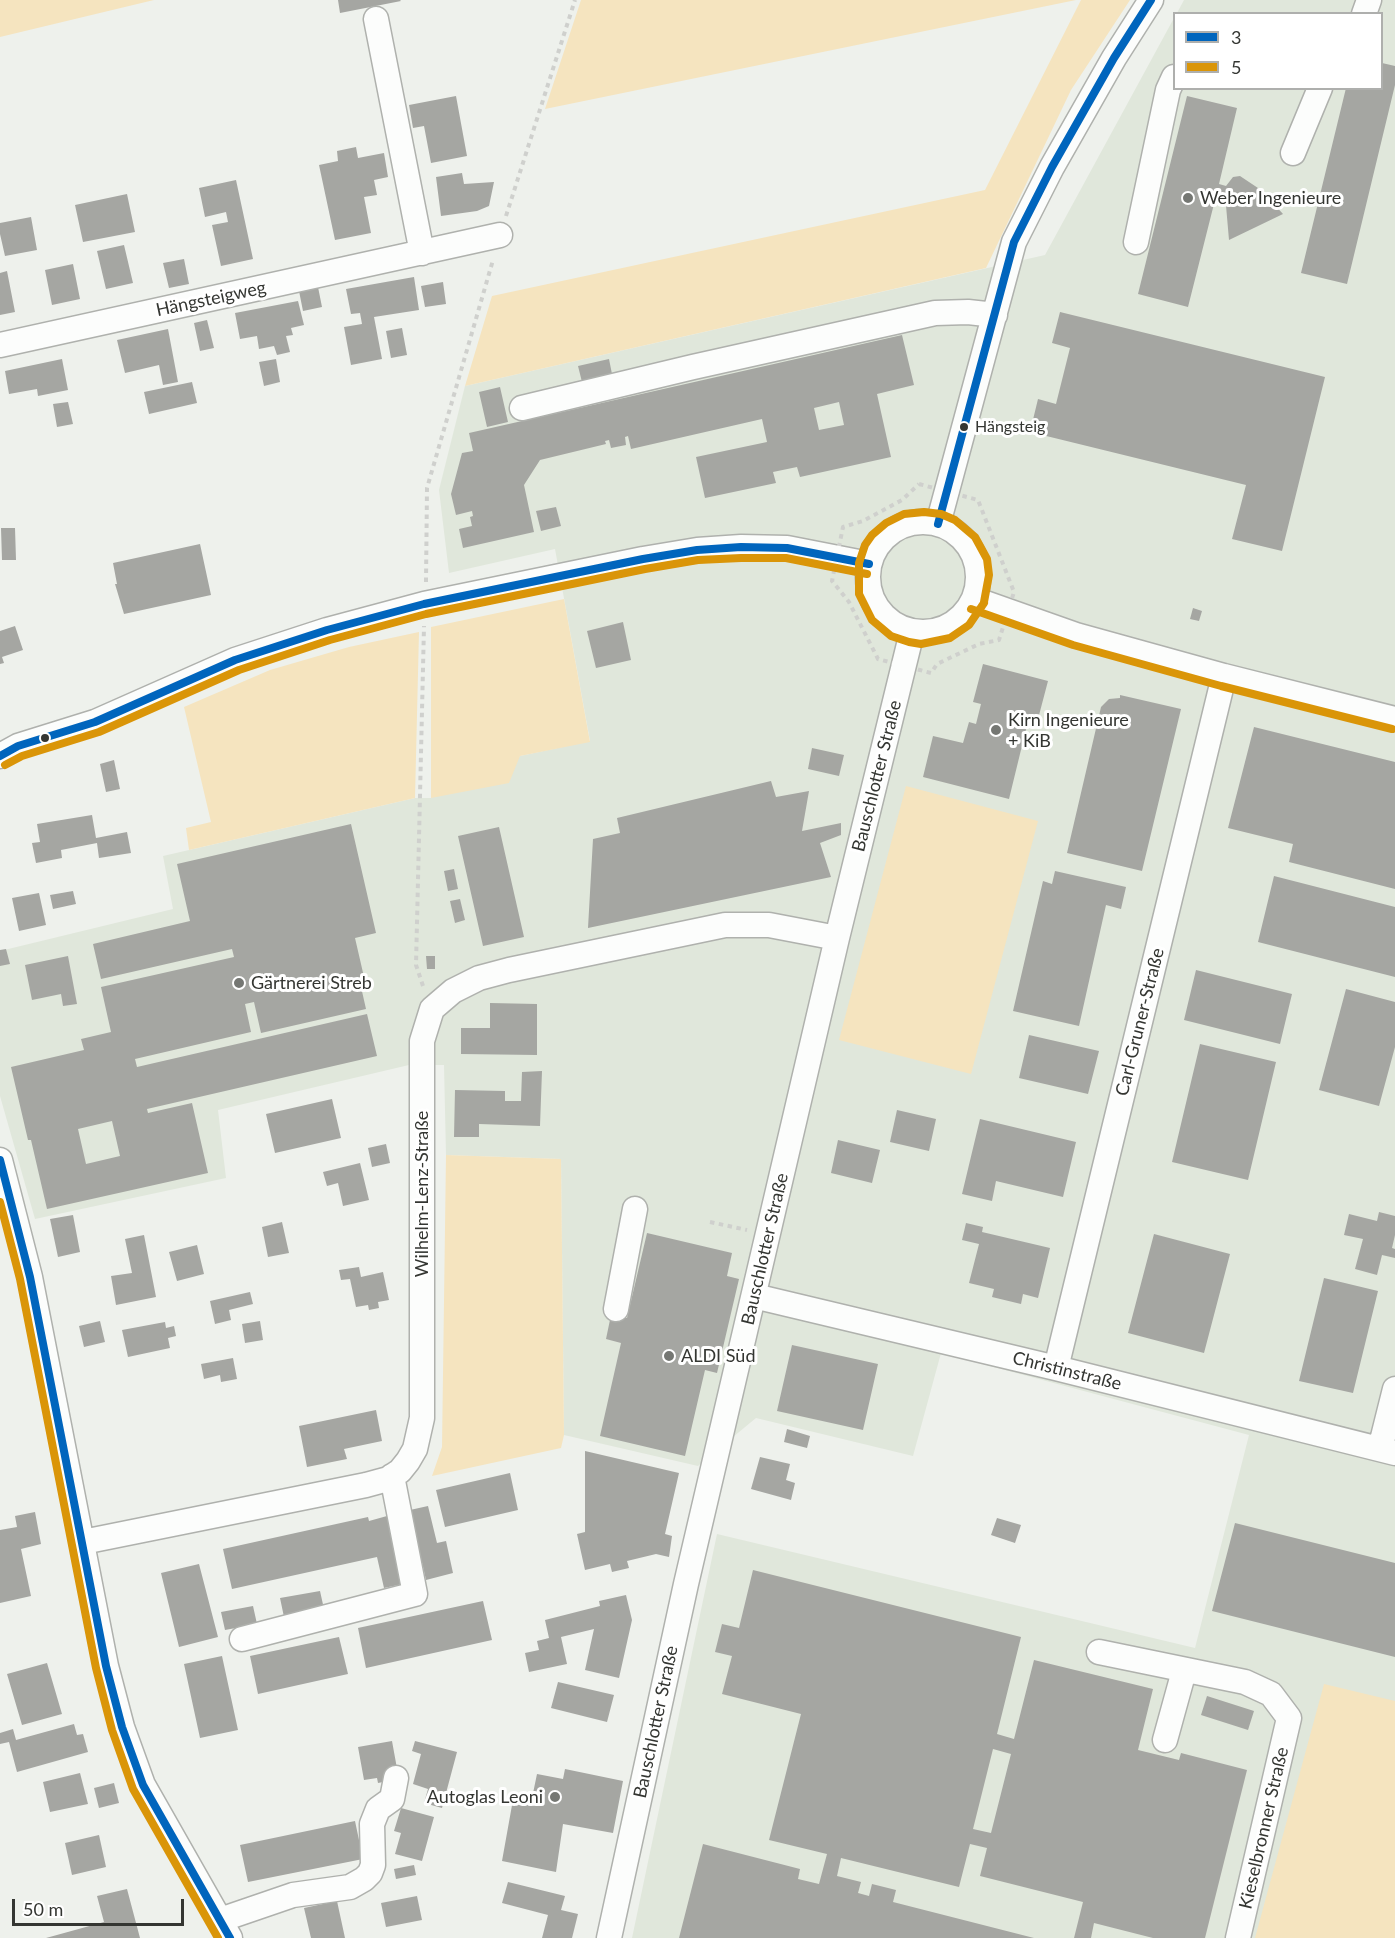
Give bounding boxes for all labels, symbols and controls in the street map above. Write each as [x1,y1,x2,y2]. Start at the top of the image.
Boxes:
legend [1173,12,1383,90]
text: 3 [1231,26,1241,48]
text: 5 [1231,56,1241,78]
place label: Weber Ingenieure [1200,187,1341,209]
marker: Weber Ingenieure [1181,191,1195,205]
street label: Hängsteigweg [154,277,268,321]
place label: Hängsteig [975,417,1045,437]
marker: Hängsteig [958,421,970,433]
street label: Bauschlotter Straße [848,698,906,854]
place label: Kirn Ingenieure + KiB [1008,709,1129,752]
marker: Kirn Ingenieure + KiB [989,723,1003,737]
unlabelled marker [39,732,51,744]
street label: Carl-Gruner-Straße [1111,946,1169,1098]
place label: Gärtnerei Streb [251,972,372,994]
marker: Gärtnerei Streb [232,976,246,990]
street label: Wilhelm-Lenz-Straße [411,1111,433,1277]
street label: Bauschlotter Straße [737,1171,793,1327]
place label: ALDI Süd [681,1345,755,1367]
street label: Christinstraße [1010,1347,1124,1395]
marker: ALDI Süd [662,1349,676,1363]
street label: Bauschlotter Straße [629,1644,683,1800]
street label: Kieselbronner Straße [1235,1745,1293,1911]
place label: Autoglas Leoni [427,1786,543,1808]
marker: Autoglas Leoni [548,1790,562,1804]
scale bar [15,1887,188,1925]
text: 50 m [23,1898,63,1920]

